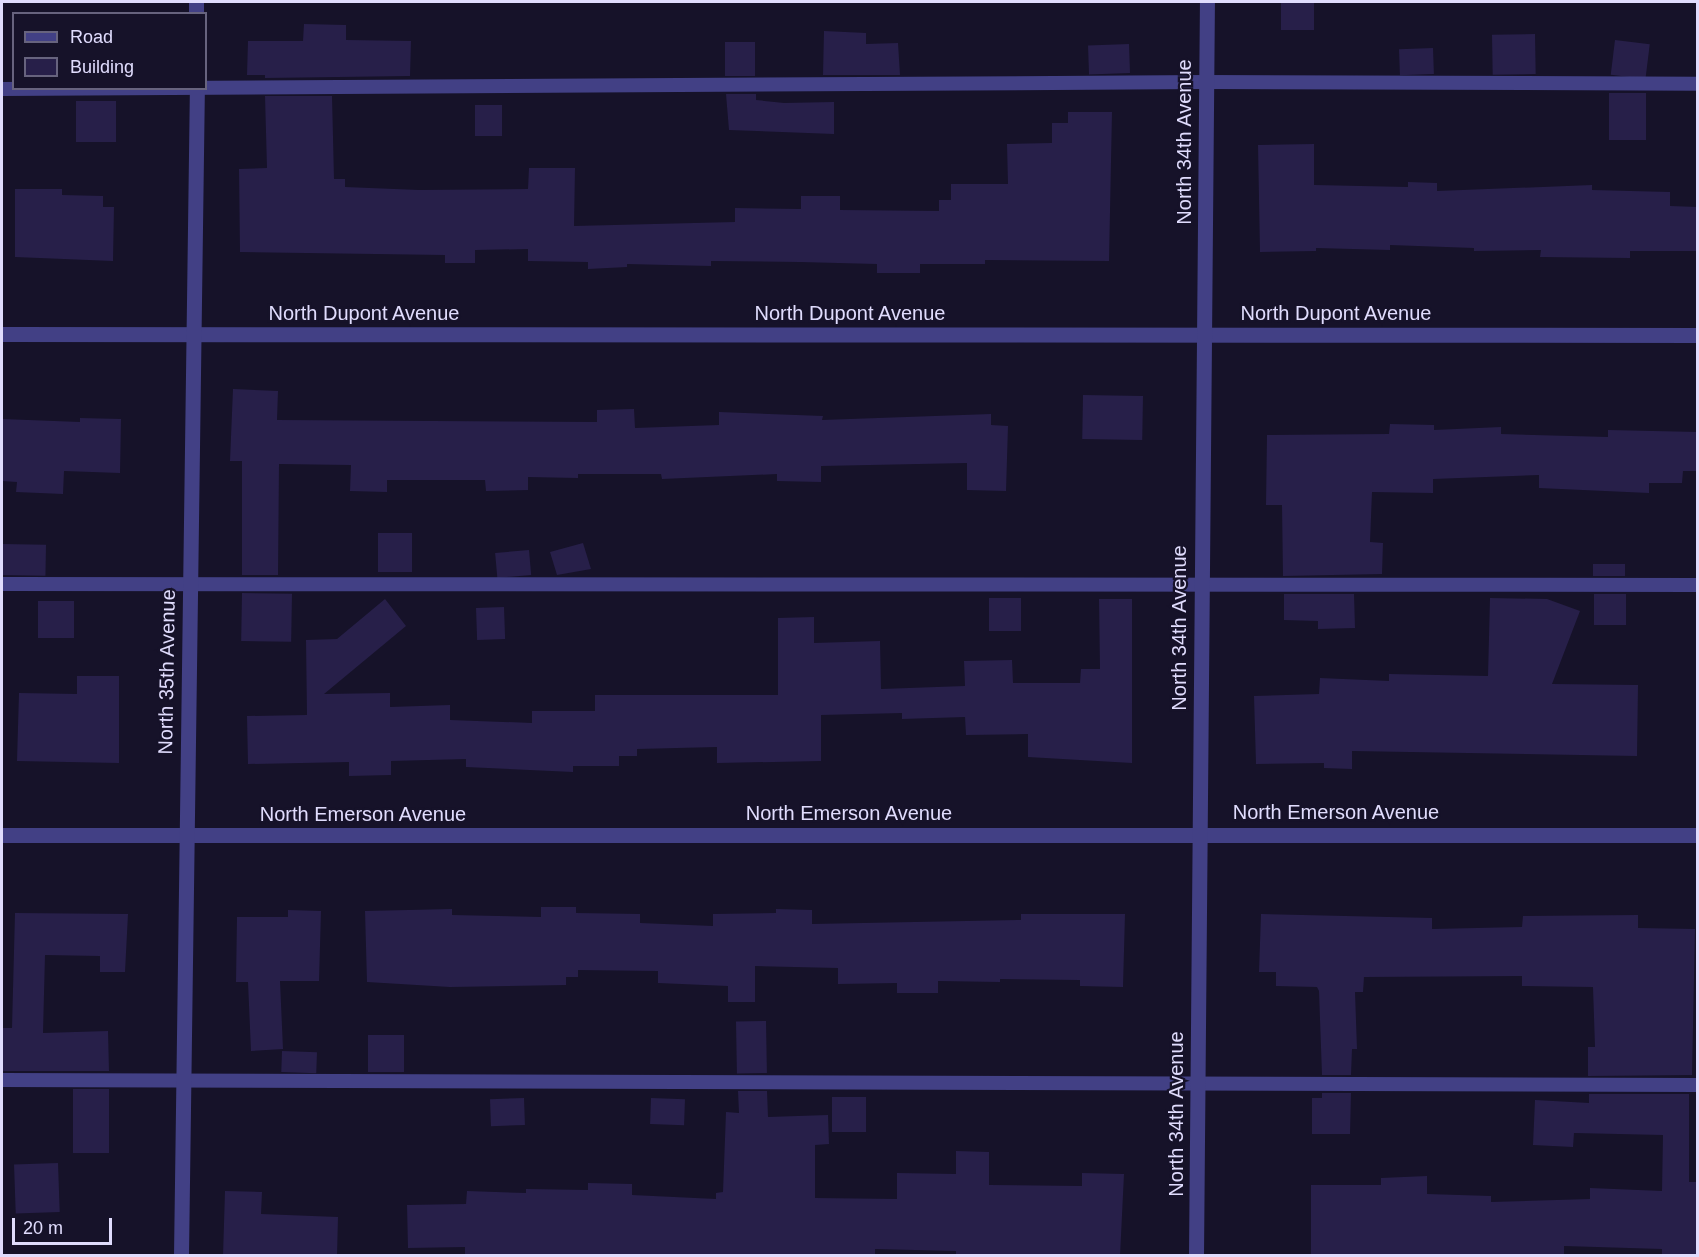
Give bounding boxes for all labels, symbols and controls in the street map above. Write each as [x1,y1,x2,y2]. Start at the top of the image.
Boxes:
legend [12,12,207,90]
text: Road [70,27,113,47]
text: Building [70,57,134,77]
street label: North 34th Avenue [1172,59,1196,225]
street label: North Dupont Avenue [268,301,460,325]
street label: North Dupont Avenue [754,301,946,325]
street label: North Dupont Avenue [1240,301,1432,325]
street label: North 34th Avenue [1167,545,1191,711]
street label: North 35th Avenue [154,589,180,755]
street label: North Emerson Avenue [1232,800,1440,824]
street label: North Emerson Avenue [745,801,953,825]
street label: North Emerson Avenue [259,802,467,826]
street label: North 34th Avenue [1164,1031,1188,1197]
scale bar [15,1206,116,1244]
text: 20 m [23,1218,63,1238]

